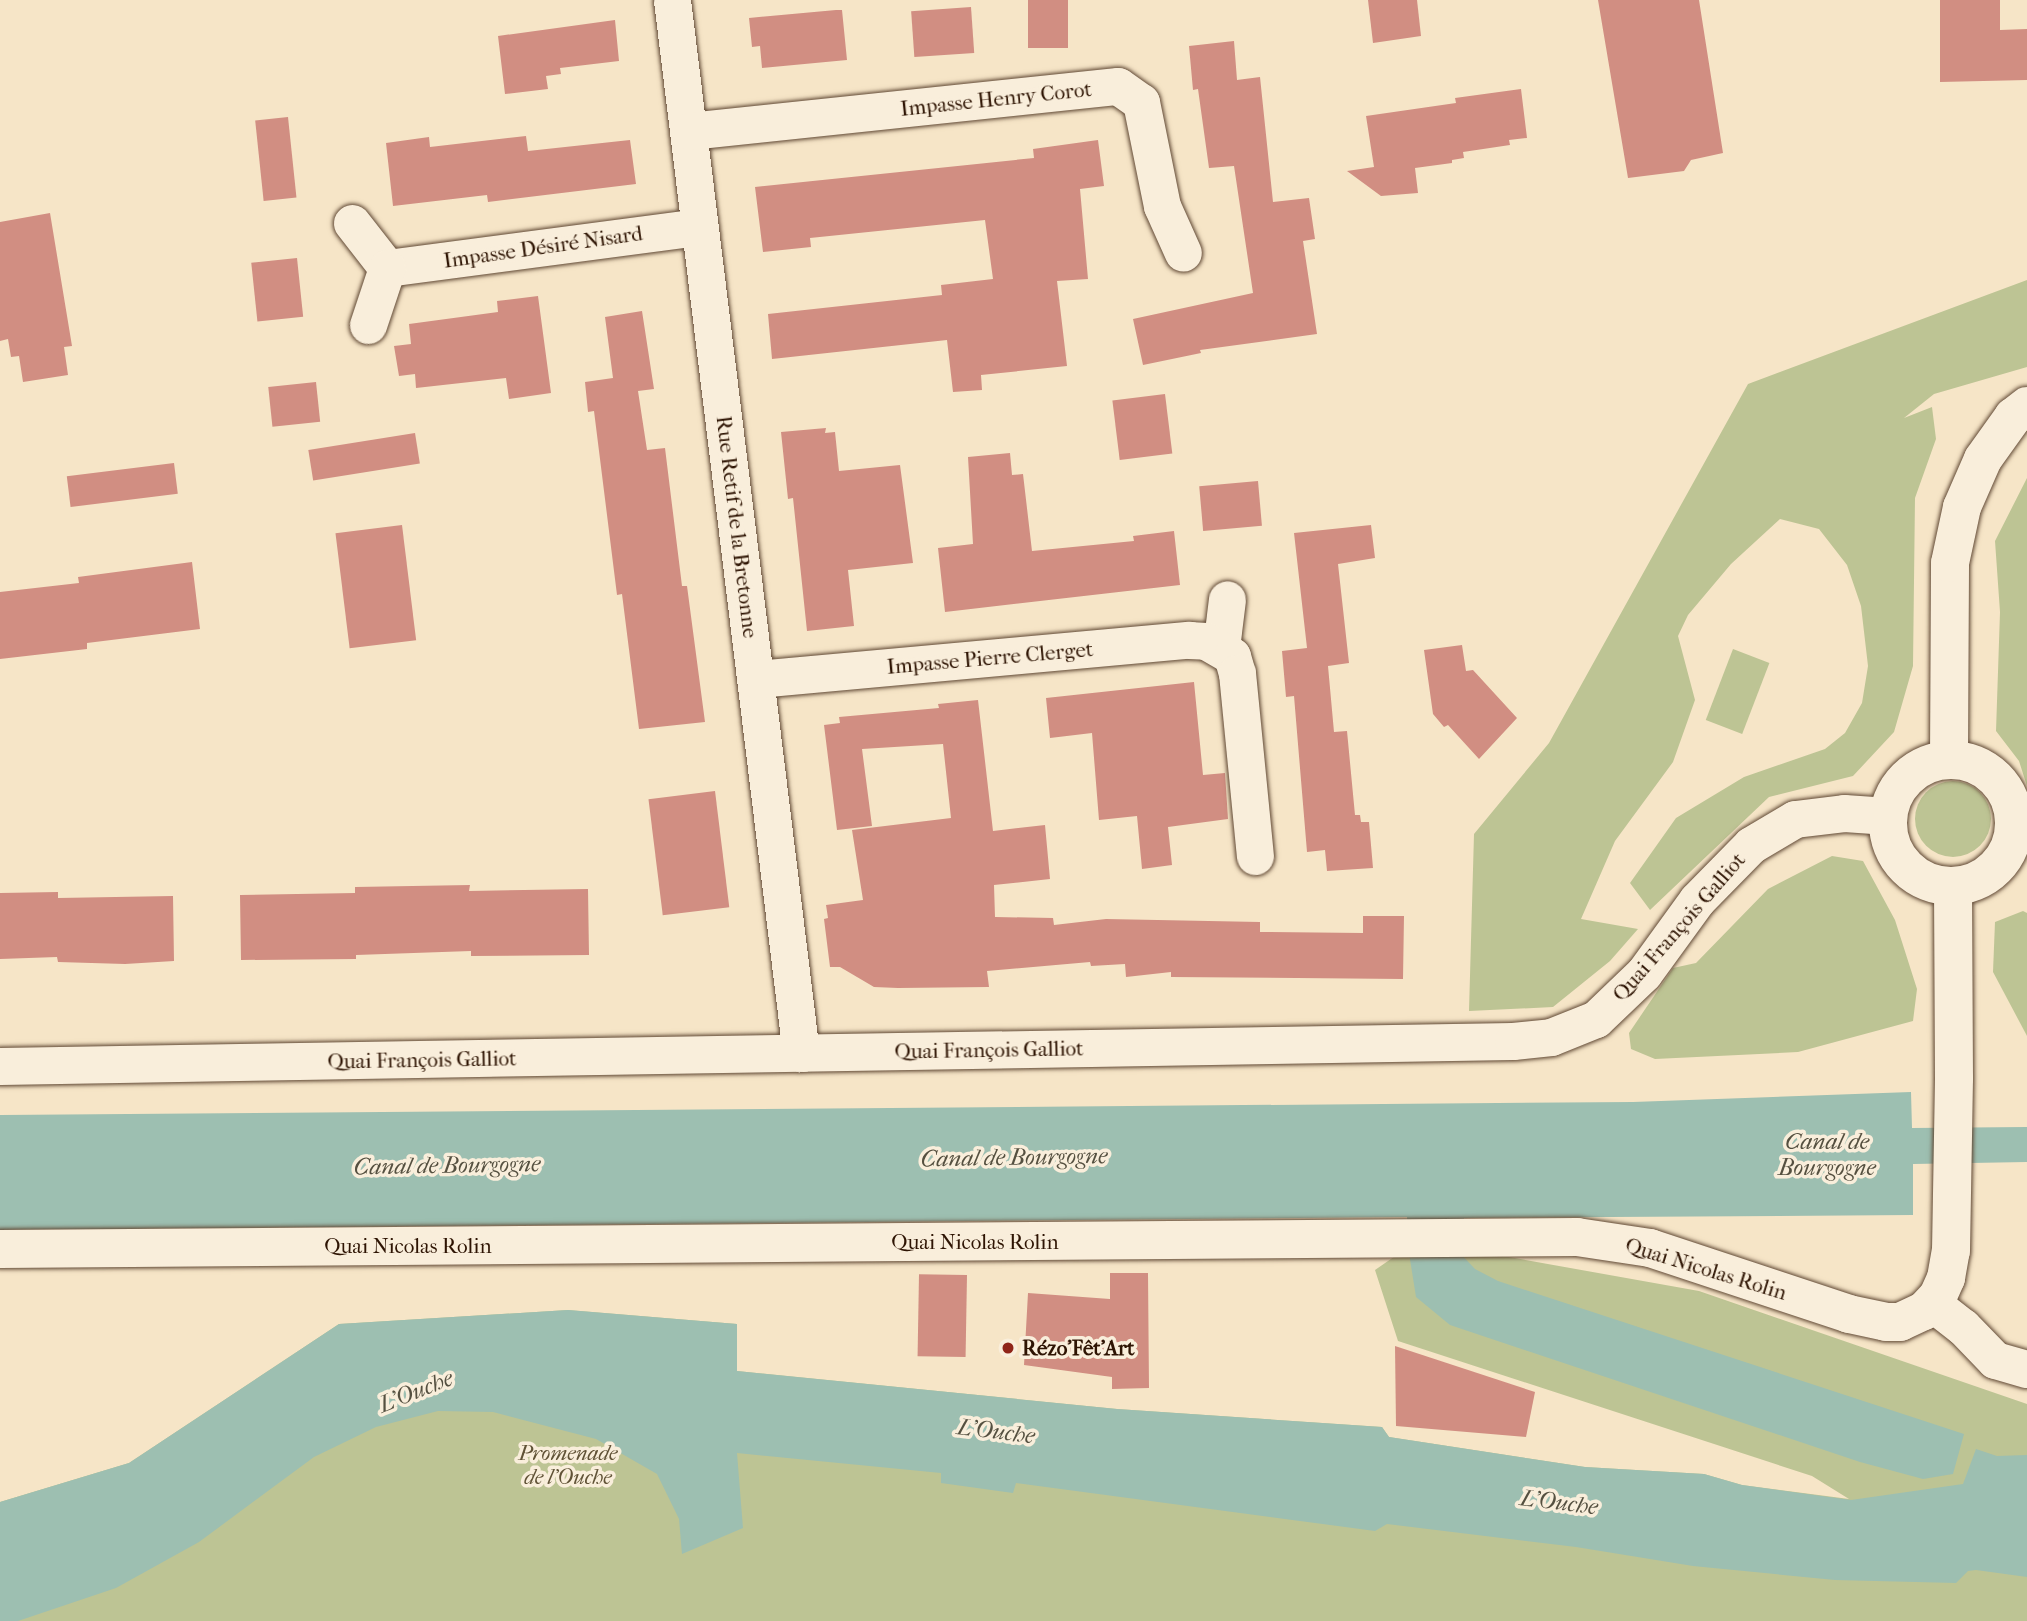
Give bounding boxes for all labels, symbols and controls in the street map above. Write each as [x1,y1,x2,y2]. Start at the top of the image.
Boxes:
street label: Impasse Henry Corot [899,76,1093,122]
street label: Impasse Désiré Nisard [442,221,644,273]
street label: Rue Retif de la Bretonne [711,414,763,640]
street label: Impasse Pierre Clerget [886,636,1094,680]
street label: Quai François Galliot [1607,847,1751,1007]
street label: Quai François Galliot [894,1036,1084,1064]
street label: Quai François Galliot [327,1046,517,1074]
water label: Canal de Bourgogne [1778,1128,1876,1182]
water label: Canal de Bourgogne [920,1143,1108,1173]
water label: Canal de Bourgogne [353,1151,541,1181]
street label: Quai Nicolas Rolin [891,1229,1059,1255]
street label: Quai Nicolas Rolin [1622,1232,1790,1306]
street label: Quai Nicolas Rolin [324,1233,492,1259]
place label: Rézo'Fêt'Art [1022,1335,1135,1361]
marker: Rézo'Fêt'Art [1000,1340,1016,1356]
water label: L'Ouche [375,1365,457,1419]
water label: L'Ouche [956,1414,1036,1450]
park label: Promenade de l'Ouche [518,1440,618,1490]
water label: L'Ouche [1519,1485,1599,1521]

